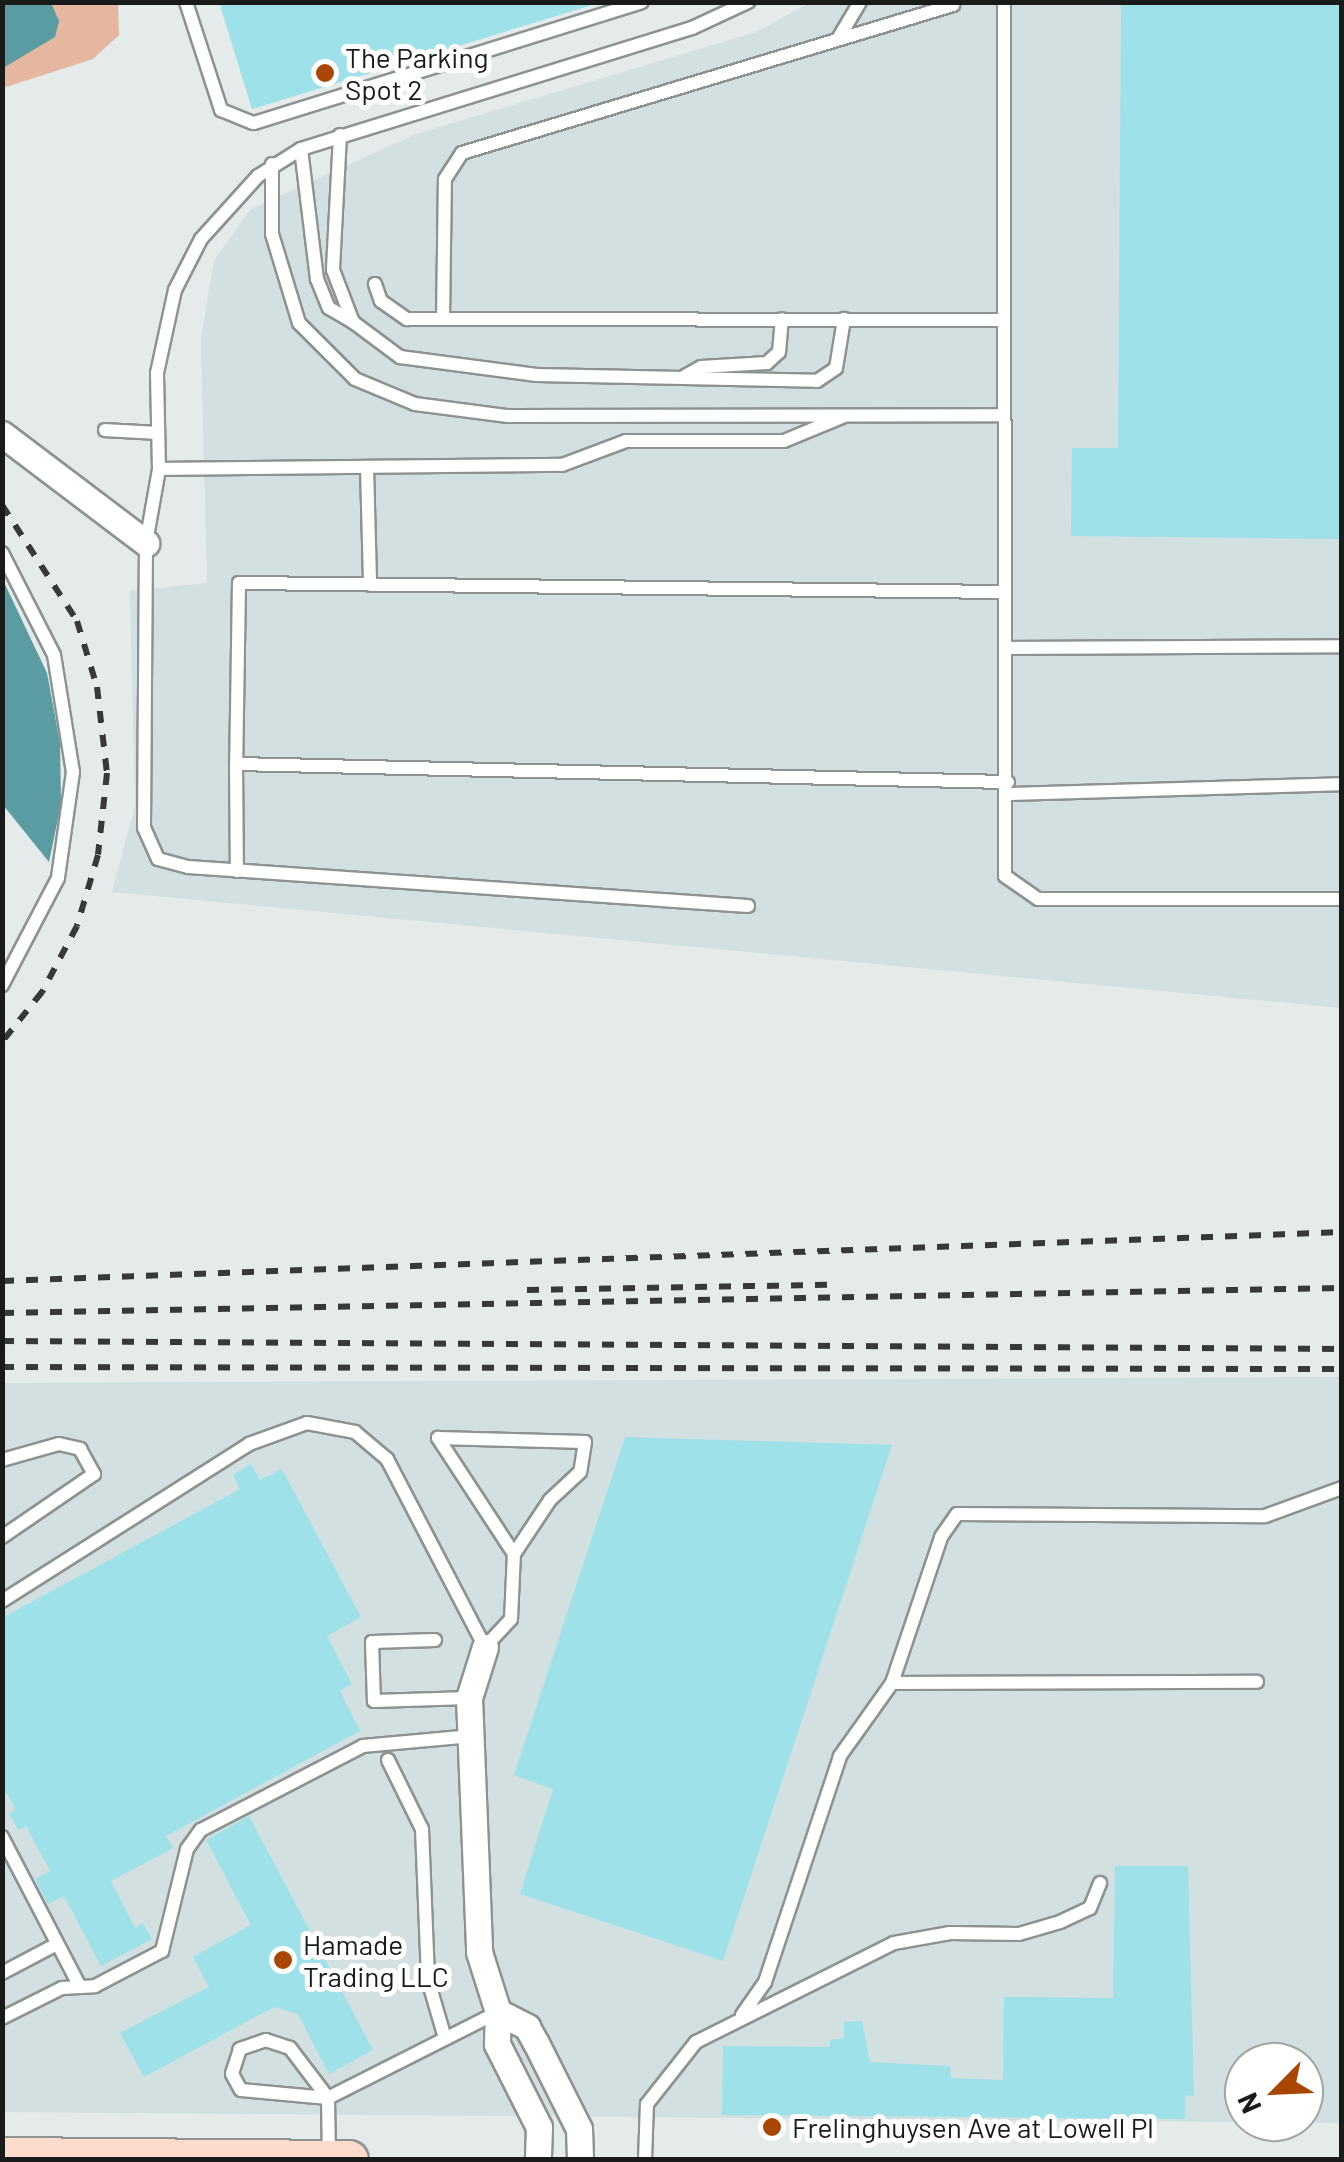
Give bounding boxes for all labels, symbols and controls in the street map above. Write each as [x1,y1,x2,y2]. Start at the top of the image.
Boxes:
place label: The Parking Spot 2 [345,40,489,106]
marker: The Parking Spot 2 [314,62,336,84]
place label: Hamade Trading LLC [303,1927,449,1993]
marker: Hamade Trading LLC [272,1949,294,1971]
north arrow [1224,2042,1324,2142]
text: N [1229,2088,1268,2119]
place label: Frelinghuysen Ave at Lowell Pl [792,2110,1154,2144]
marker: Frelinghuysen Ave at Lowell Pl [761,2116,783,2138]

